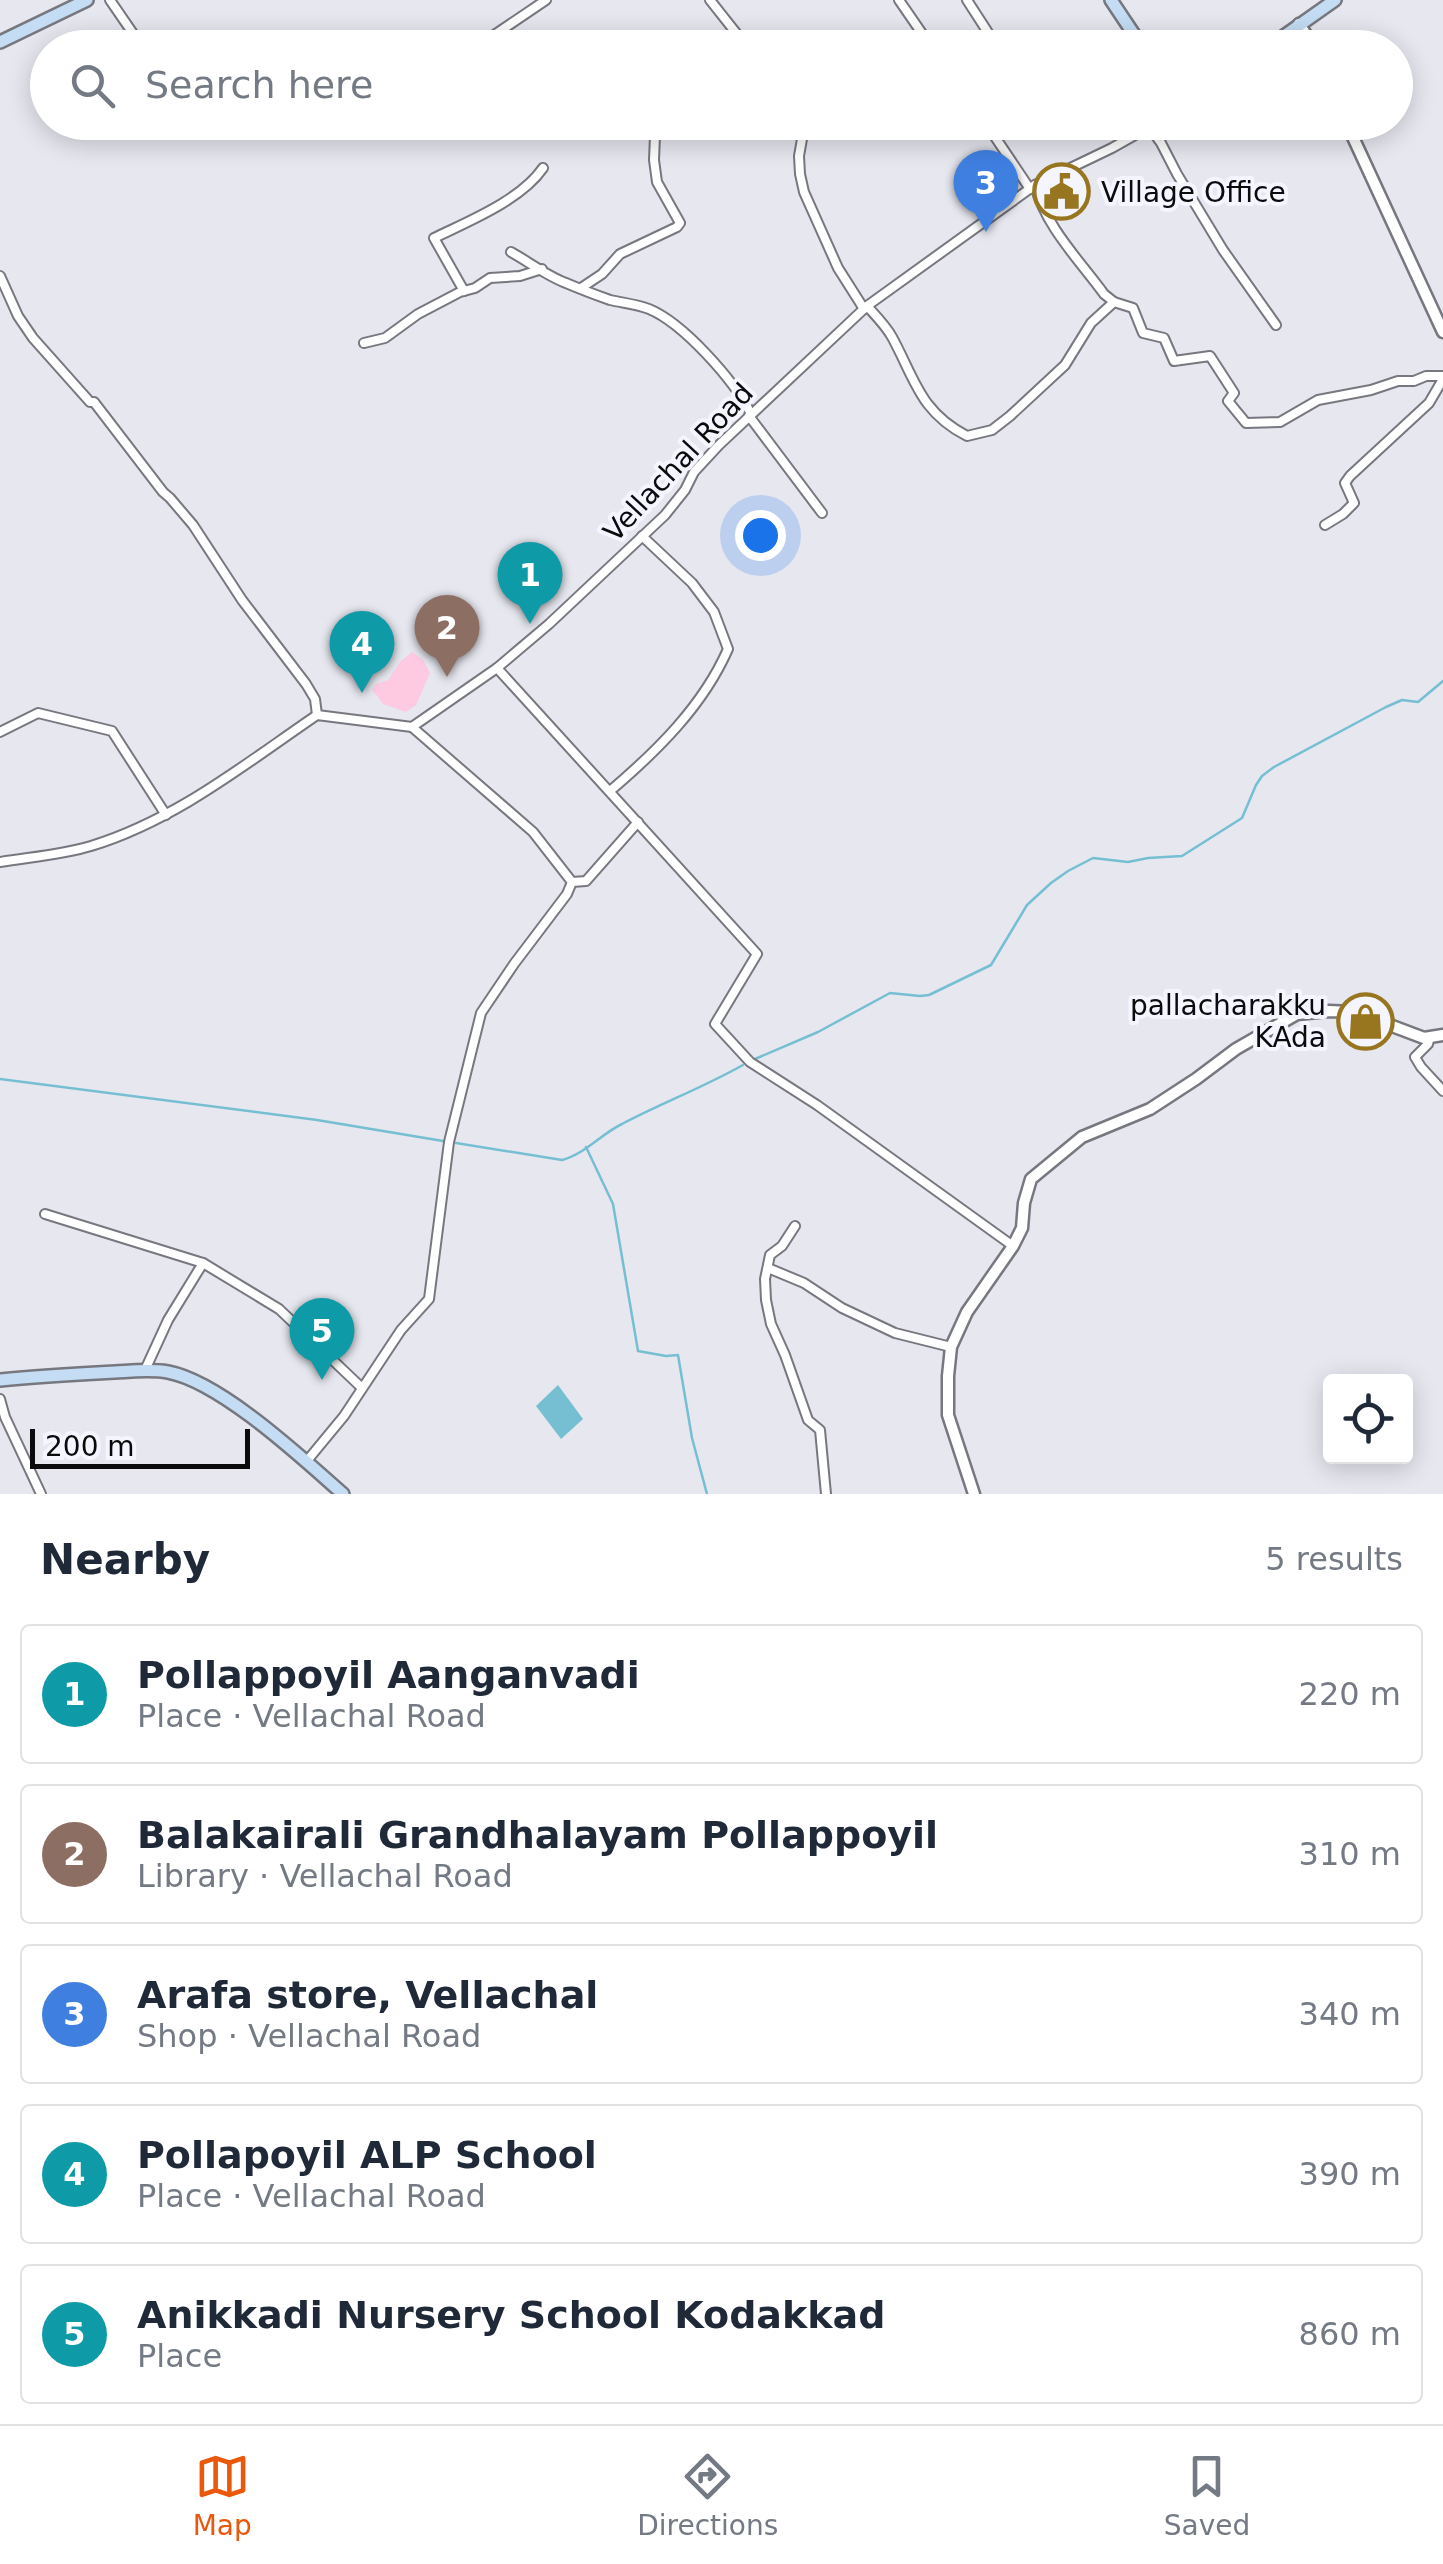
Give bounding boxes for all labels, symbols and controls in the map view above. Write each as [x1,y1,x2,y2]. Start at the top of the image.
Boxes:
search box [30,30,1413,140]
icon: search [65,58,120,113]
text: Search here [145,63,373,107]
pin: 3 [954,150,1018,232]
public building icon: Village Office [1032,162,1092,222]
place label: Village Office [1101,176,1286,209]
street label: Vellachal Road [597,376,760,548]
your location [735,510,786,561]
pin: 1 [498,542,562,624]
pin: 2 [414,594,480,677]
pin: 4 [330,610,394,693]
place label: pallacharakku KAda [1130,989,1326,1054]
shop icon: pallacharakku KAda [1335,991,1395,1051]
pin: 5 [290,1298,354,1380]
map controls [1323,1374,1413,1464]
button: locate [1323,1374,1413,1464]
scale bar [30,1424,250,1468]
text: 200 m [45,1430,135,1463]
text: Nearby [40,1535,210,1584]
text: 5 results [1265,1540,1403,1578]
text: Pollappoyil Aanganvadi [137,1653,640,1697]
text: 1 [63,1675,86,1713]
text: 220 m [1299,1675,1401,1713]
text: Place · Vellachal Road [137,1697,486,1735]
text: Balakairali Grandhalayam Pollappoyil [137,1813,938,1857]
text: 2 [63,1835,86,1873]
text: 310 m [1299,1835,1401,1873]
text: Library · Vellachal Road [137,1857,513,1895]
text: Arafa store, Vellachal [137,1973,598,2017]
text: 3 [63,1995,86,2033]
text: 340 m [1299,1995,1401,2033]
text: Shop · Vellachal Road [137,2017,481,2055]
text: Pollapoyil ALP School [137,2133,597,2177]
text: 4 [63,2155,86,2193]
text: 390 m [1299,2155,1401,2193]
text: Place · Vellachal Road [137,2177,486,2215]
text: Anikkadi Nursery School Kodakkad [137,2293,885,2337]
text: 5 [63,2315,86,2353]
text: 860 m [1299,2315,1401,2353]
text: Place [137,2337,222,2375]
tab: Map [193,2449,252,2542]
tab: Directions [637,2449,778,2542]
tab: Saved [1164,2449,1250,2542]

